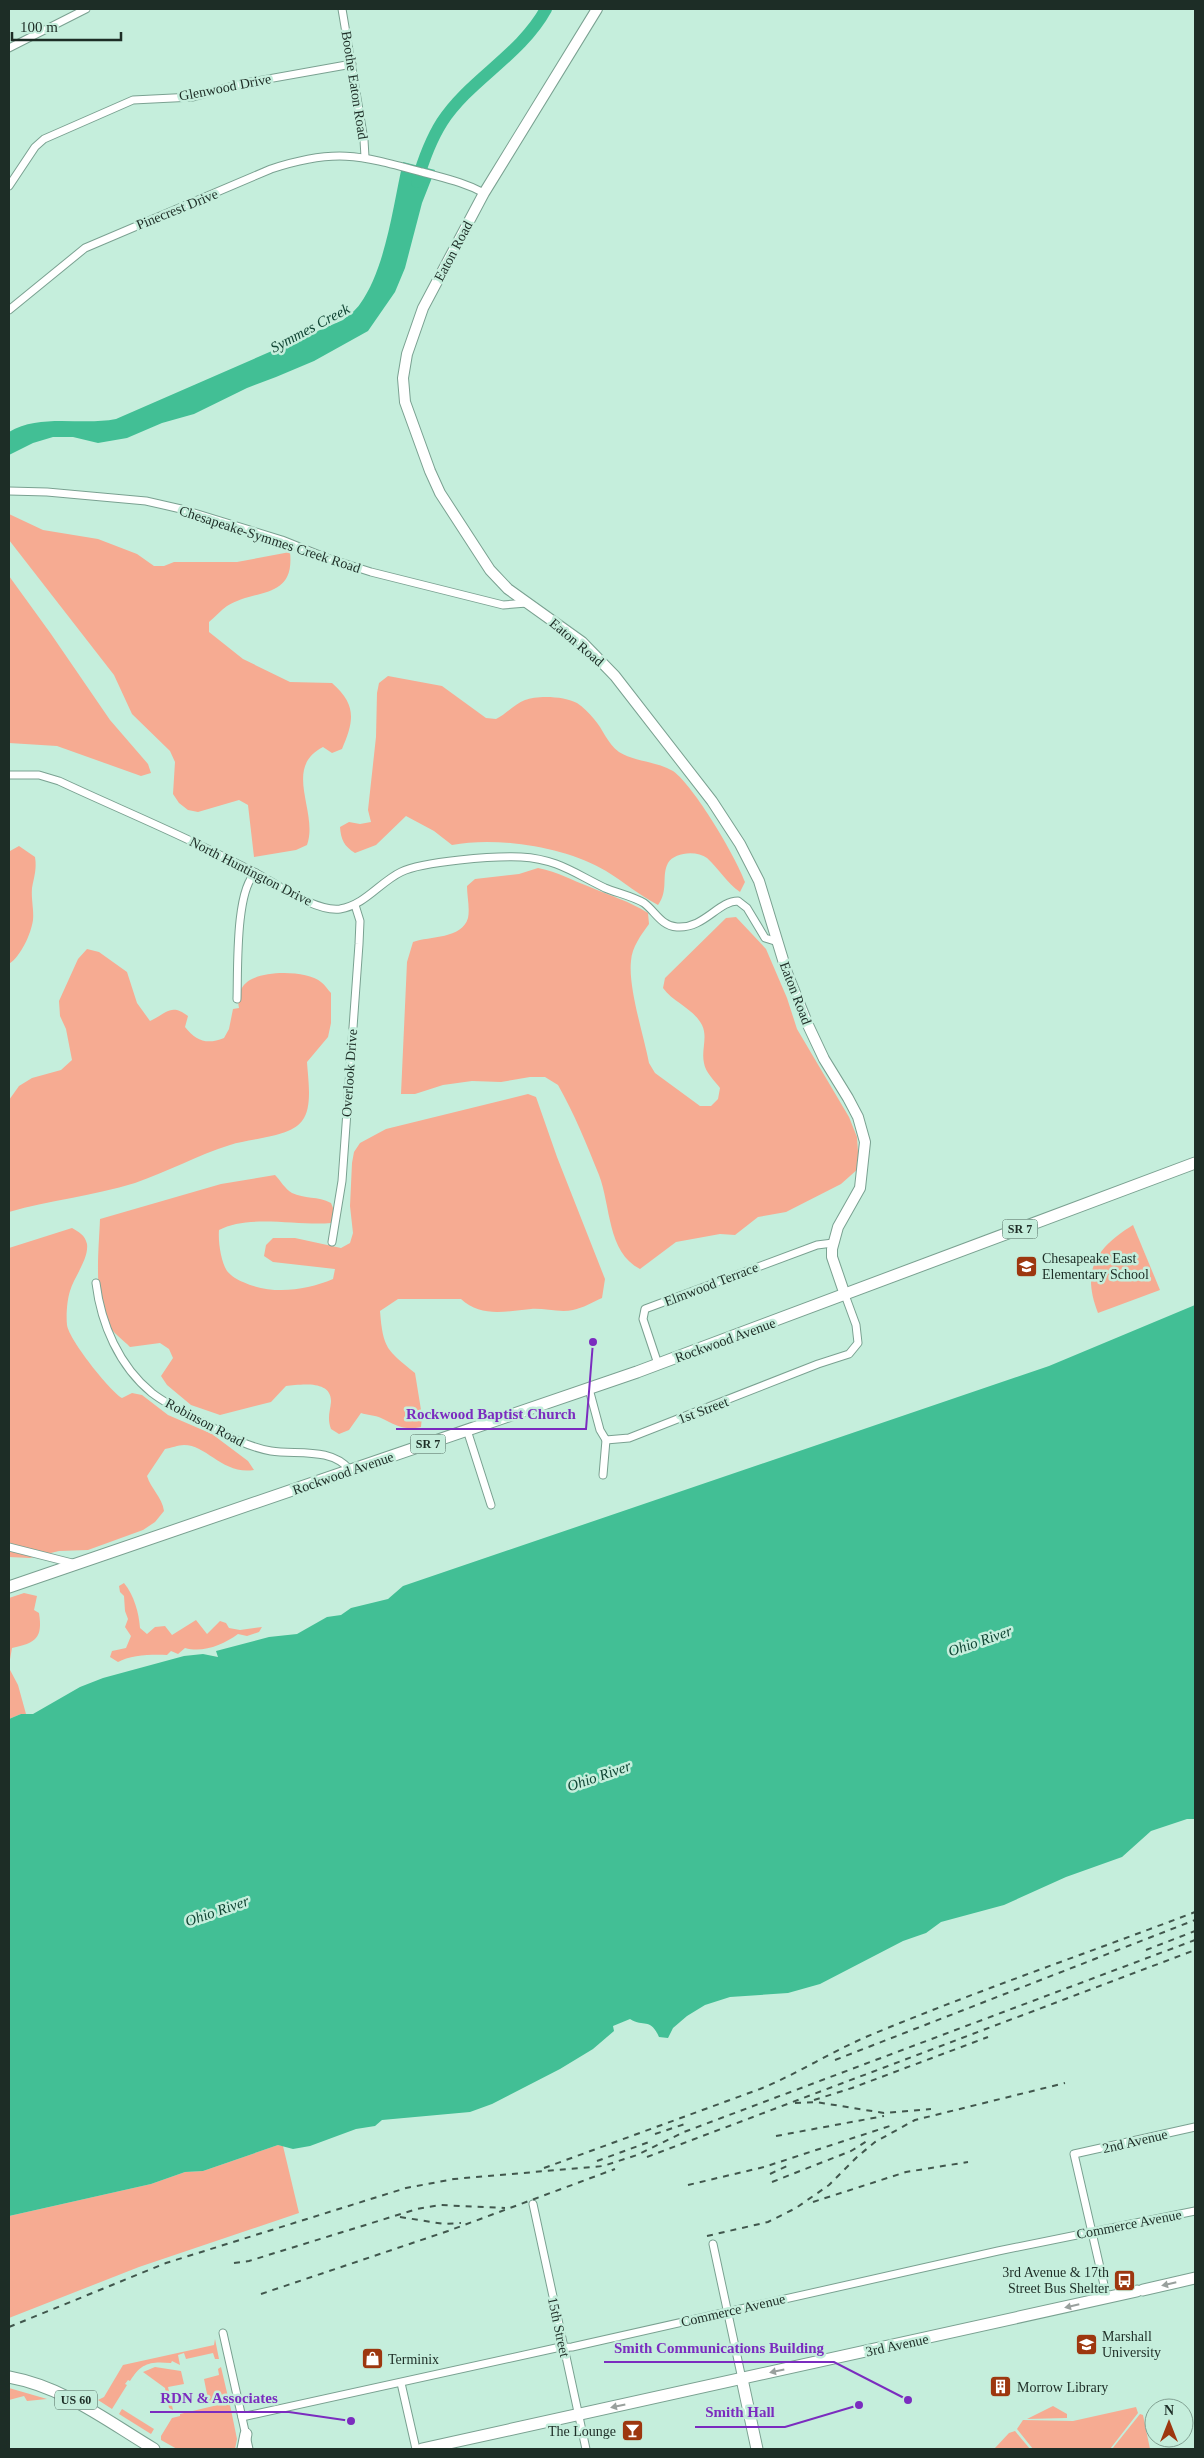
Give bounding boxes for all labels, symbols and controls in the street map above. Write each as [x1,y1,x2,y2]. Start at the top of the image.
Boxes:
scale bar [12,10,121,42]
text: 100 m [20,19,58,35]
street label: Boothe Eaton Road [339,30,370,140]
street label: Glenwood Drive [178,71,273,104]
street label: Pinecrest Drive [134,186,220,233]
street label: Eaton Road [431,219,475,284]
water label: Symmes Creek [268,300,353,356]
street label: Chesapeake-Symmes Creek Road [177,503,362,576]
street label: Eaton Road [547,616,607,669]
street label: North Huntington Drive [187,834,314,909]
street label: Eaton Road [777,960,814,1027]
street label: Overlook Drive [339,1028,360,1118]
road number: SR 7 [1002,1220,1038,1238]
place label: Chesapeake East Elementary School [1042,1251,1149,1282]
school or university icon: Chesapeake East Elementary School [1014,1254,1038,1278]
street label: Elmwood Terrace [662,1260,760,1309]
street label: Rockwood Avenue [673,1315,777,1366]
street label: 1st Street [676,1394,730,1427]
street label: Robinson Road [163,1395,247,1449]
callout: Rockwood Baptist Church [396,1399,586,1429]
text: Rockwood Baptist Church [406,1406,577,1422]
road number: SR 7 [410,1435,446,1454]
street label: Rockwood Avenue [291,1449,396,1498]
water label: Ohio River [946,1623,1014,1659]
water label: Ohio River [565,1758,633,1794]
water label: Ohio River [183,1893,251,1929]
street label: 2nd Avenue [1101,2127,1169,2156]
street label: Commerce Avenue [1075,2207,1183,2242]
place label: 3rd Avenue & 17th Street Bus Shelter [1002,2265,1109,2296]
bus stop icon: 3rd Avenue & 17th Street Bus Shelter [1113,2268,1137,2292]
one-way arrow [1162,2280,1177,2288]
street label: Commerce Avenue [679,2291,787,2330]
street label: 15th Street [545,2296,572,2359]
one-way arrow [1065,2302,1080,2310]
place label: Marshall University [1102,2329,1161,2360]
callout: Smith Communications Building [604,2332,834,2362]
street label: 3rd Avenue [864,2332,930,2359]
school or university icon: Marshall University [1074,2332,1098,2356]
text: Smith Communications Building [614,2340,825,2356]
shop icon: Terminix [360,2347,384,2371]
place label: Terminix [388,2352,439,2367]
one-way arrow [770,2367,785,2375]
building icon: Morrow Library [989,2375,1013,2399]
place label: Morrow Library [1017,2380,1108,2395]
callout: RDN & Associates [150,2382,289,2412]
road number: US 60 [55,2390,97,2410]
text: RDN & Associates [160,2390,278,2406]
callout: Smith Hall [695,2397,785,2427]
north arrow [1144,2398,1194,2448]
one-way arrow [611,2402,626,2410]
text: N [1164,2403,1174,2418]
text: Smith Hall [705,2404,775,2420]
bar icon: The Lounge [620,2419,644,2443]
place label: The Lounge [548,2424,616,2439]

